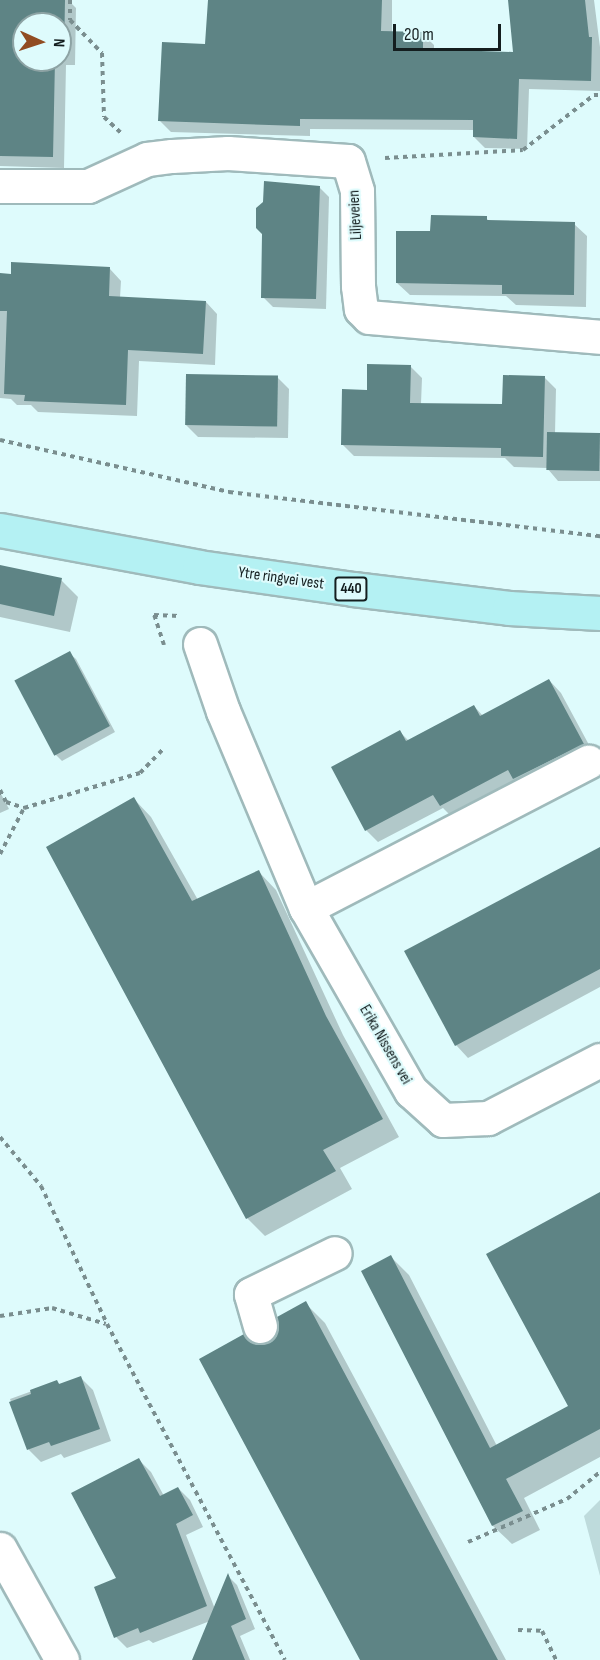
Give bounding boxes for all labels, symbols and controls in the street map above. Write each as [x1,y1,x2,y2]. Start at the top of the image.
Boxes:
north arrow [12,12,72,72]
scale bar [396,12,504,50]
text: 20 m [404,24,434,45]
text: N [49,38,68,48]
street label: Liljeveien [345,189,367,241]
street label: Ytre ringvei vest [237,563,325,595]
road number: 440 [333,577,369,601]
street label: Erika Nissens vei [355,1002,415,1088]

